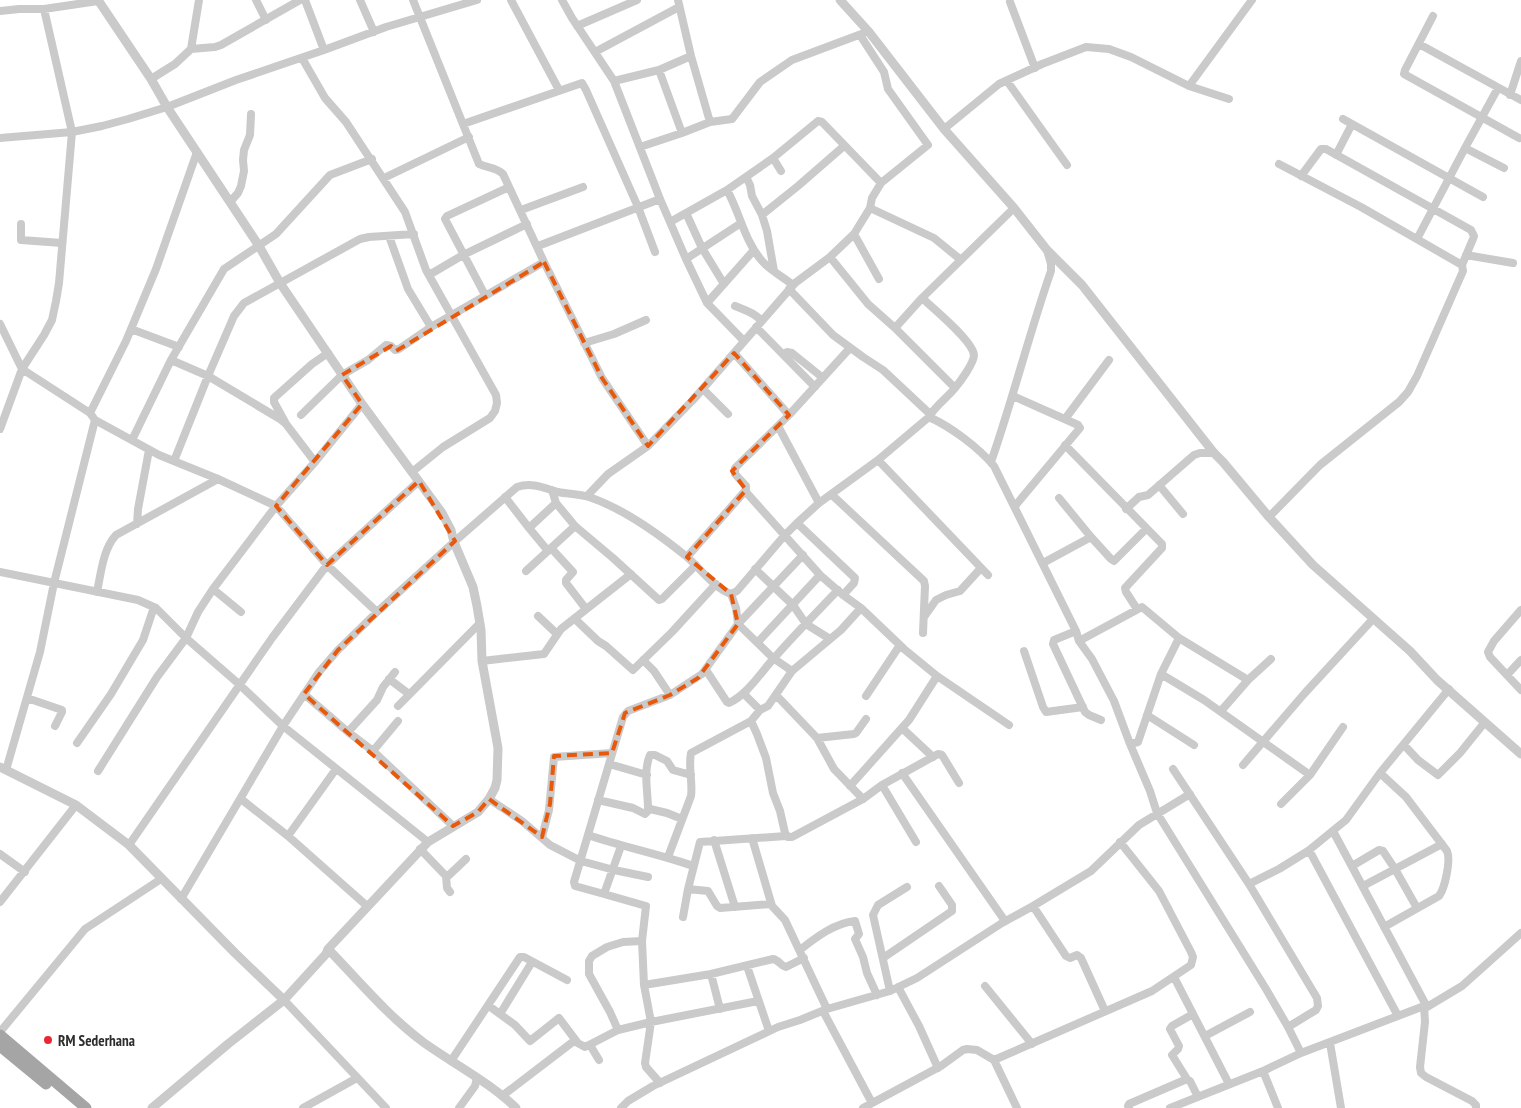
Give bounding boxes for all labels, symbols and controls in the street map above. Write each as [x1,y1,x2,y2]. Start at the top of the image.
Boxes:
place label: RM Sederhana [58,1031,135,1050]
marker: RM Sederhana [42,1034,54,1046]

